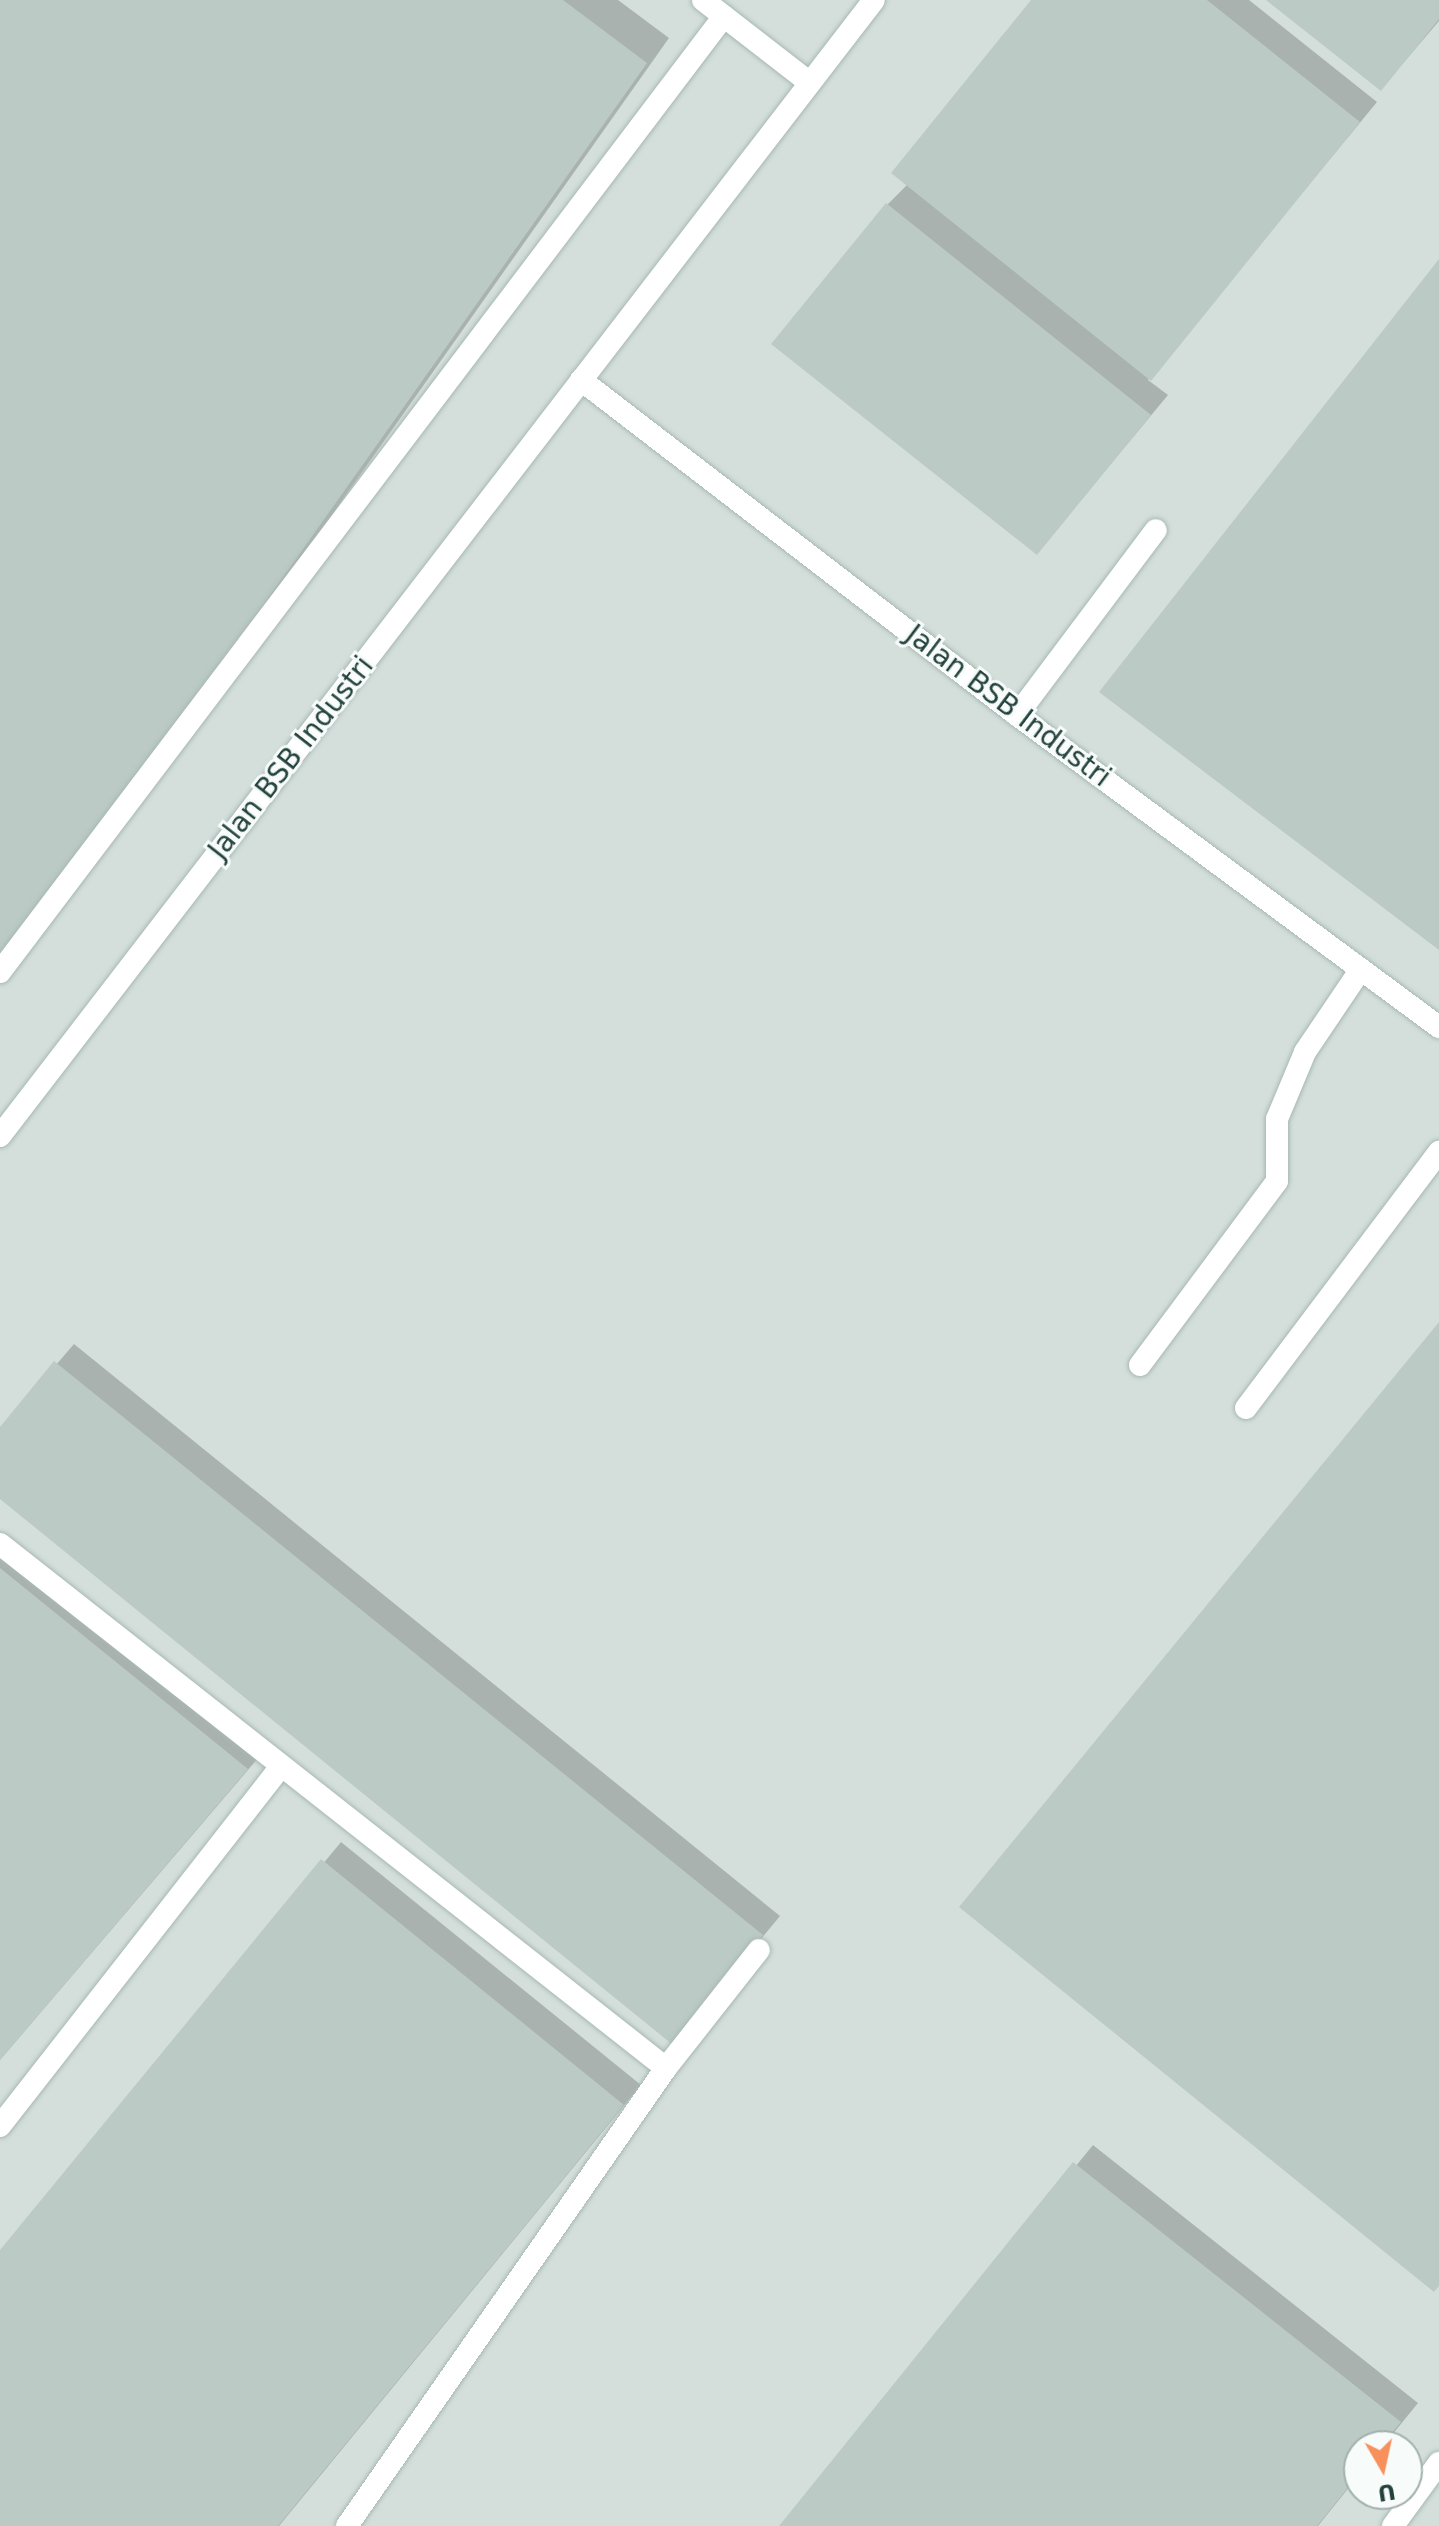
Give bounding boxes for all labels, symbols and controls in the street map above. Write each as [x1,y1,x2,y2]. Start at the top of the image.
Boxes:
street label: Jalan BSB Industri [899,618,1117,794]
street label: Jalan BSB Industri [201,650,381,866]
north arrow [1343,2430,1423,2510]
text: U [1376,2478,1397,2506]

